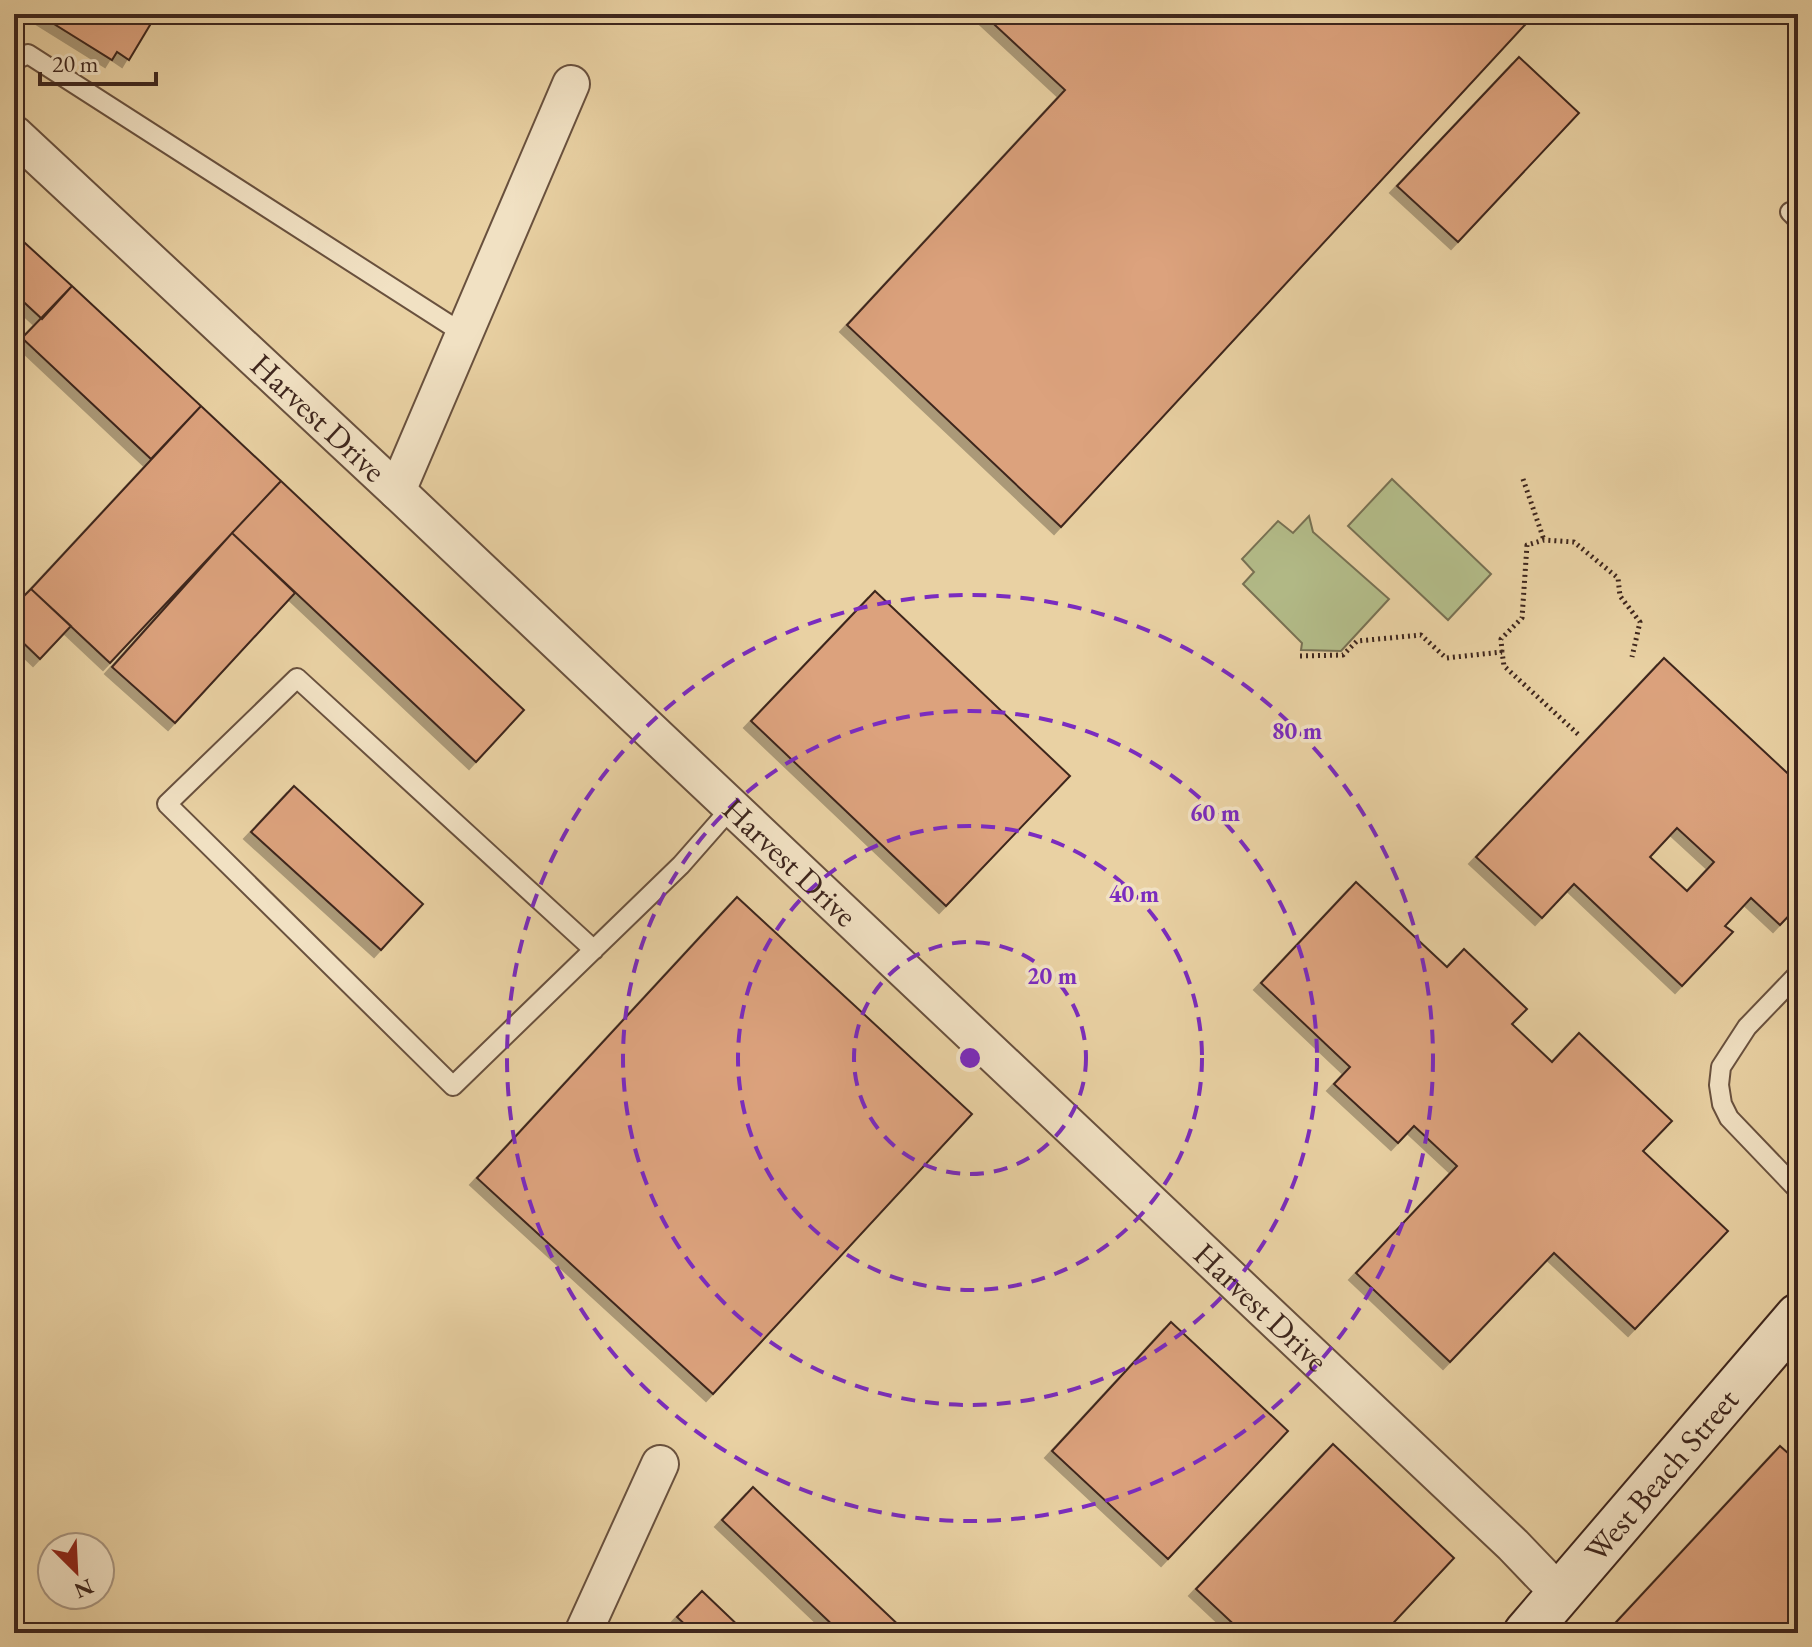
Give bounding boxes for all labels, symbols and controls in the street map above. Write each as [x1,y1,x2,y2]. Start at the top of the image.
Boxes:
scale bar [40,36,156,86]
text: 20 m [52,48,99,79]
street label: Harvest Drive [242,344,395,491]
text: 80 m [1272,715,1322,746]
street label: Harvest Drive [714,788,866,936]
text: 60 m [1190,797,1240,828]
text: 40 m [1109,878,1159,909]
text: 20 m [1027,960,1077,991]
centre of rings [956,1044,984,1072]
street label: Harvest Drive [1185,1233,1337,1381]
street label: West Beach Street [1575,1380,1748,1571]
north arrow [36,1531,116,1611]
text: N [70,1572,98,1606]

